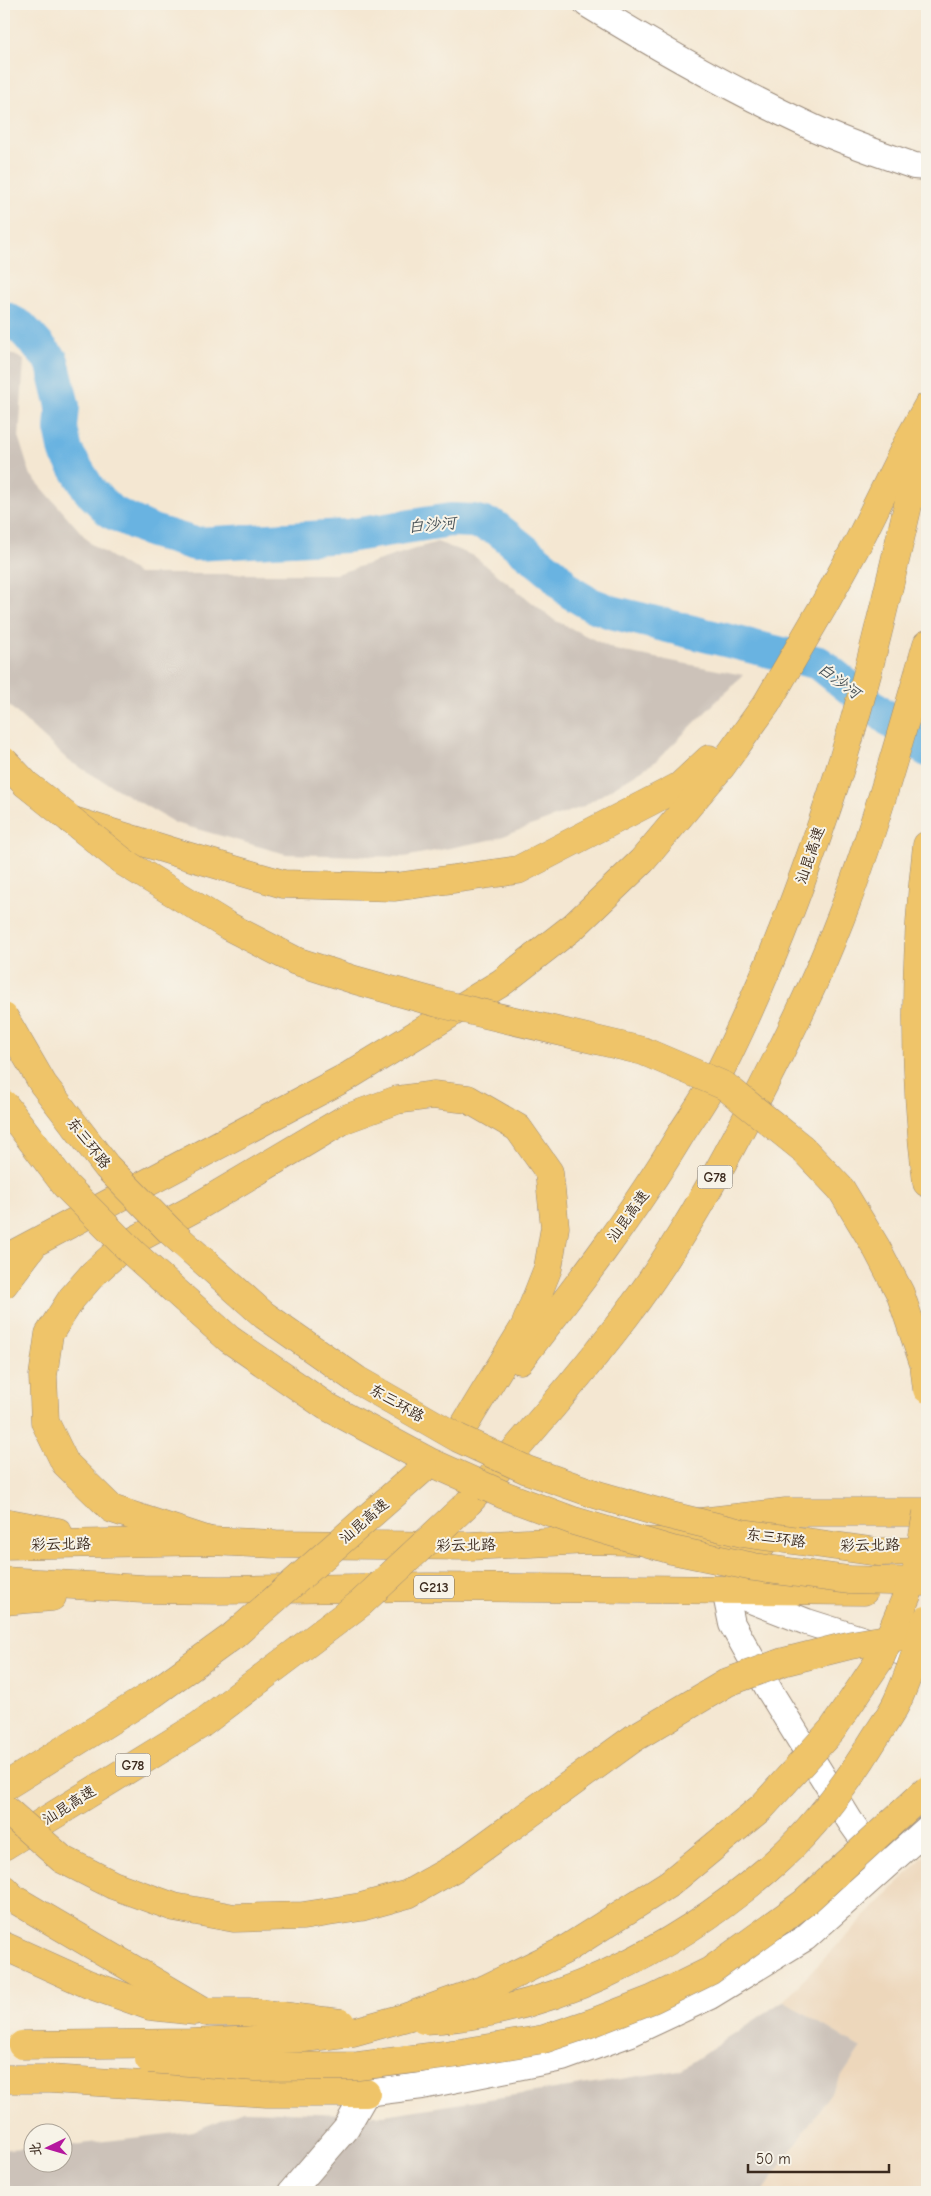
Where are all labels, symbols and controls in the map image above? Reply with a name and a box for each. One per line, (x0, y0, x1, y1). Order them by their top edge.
water label: 白沙河 (407, 514, 460, 536)
water label: 白沙河 (814, 659, 866, 704)
street label: 汕昆高速 (792, 824, 828, 886)
street label: 东三环路 (63, 1114, 115, 1172)
road number: G78 (698, 1166, 732, 1188)
street label: 汕昆高速 (603, 1186, 653, 1246)
street label: 东三环路 (367, 1380, 427, 1426)
street label: 汕昆高速 (335, 1495, 393, 1547)
street label: 东三环路 (745, 1525, 807, 1551)
street label: 彩云北路 (31, 1534, 91, 1554)
street label: 彩云北路 (436, 1535, 496, 1555)
street label: 彩云北路 (840, 1535, 900, 1555)
road number: G213 (414, 1575, 454, 1598)
road number: G78 (116, 1754, 150, 1776)
street label: 汕昆高速 (39, 1781, 99, 1829)
north arrow (22, 2124, 72, 2174)
text: 北 (26, 2141, 45, 2157)
scale bar (748, 2141, 890, 2173)
text: 50 m (756, 2150, 791, 2168)

